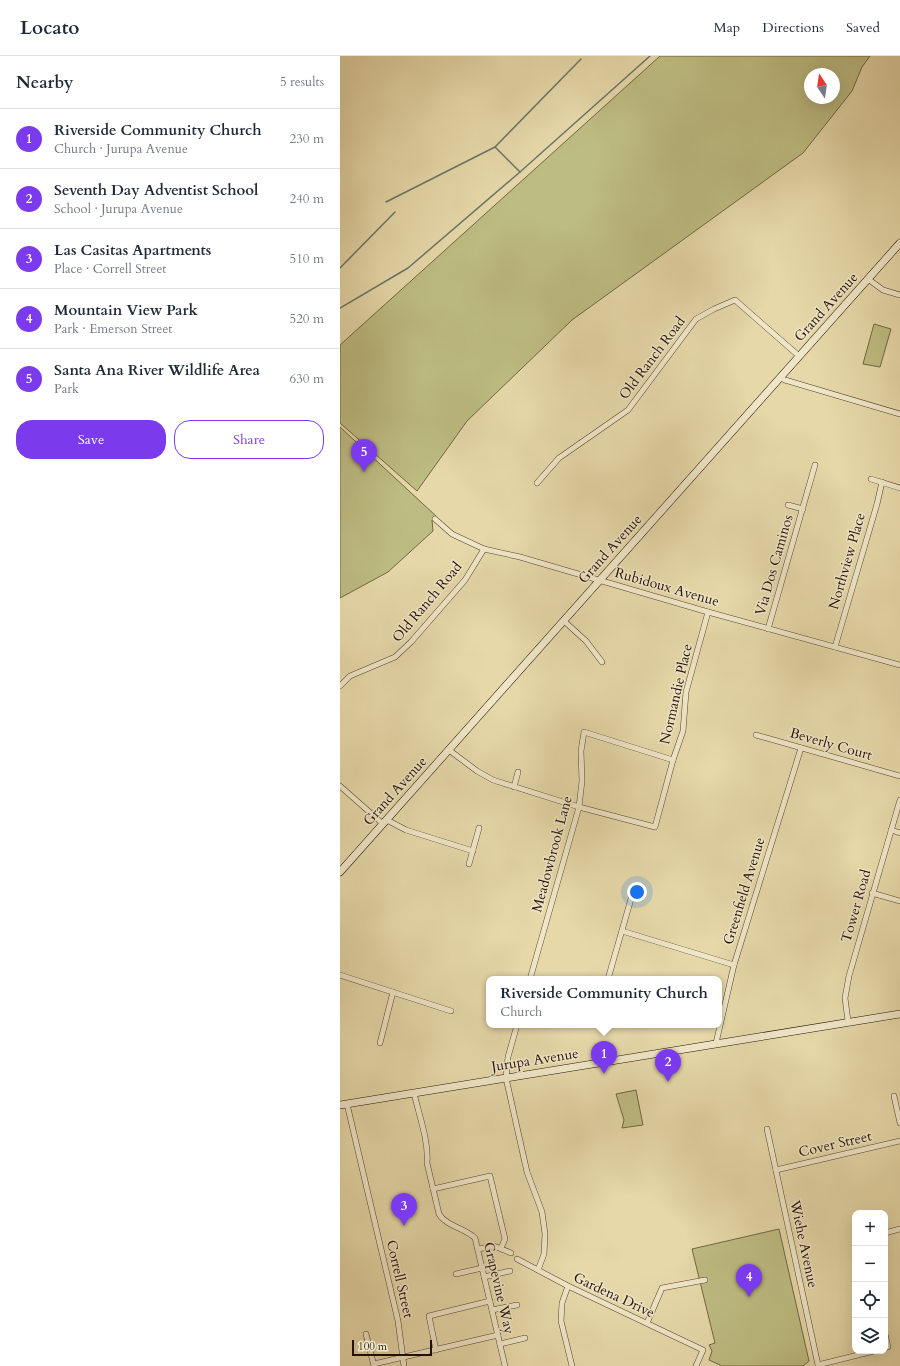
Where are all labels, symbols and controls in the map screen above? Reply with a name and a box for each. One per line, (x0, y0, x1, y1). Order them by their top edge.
text: Locato (20, 15, 79, 41)
text: Map (714, 18, 740, 37)
text: Directions (762, 18, 824, 37)
text: Saved (846, 18, 880, 37)
north arrow (804, 68, 840, 104)
text: Nearby (16, 71, 73, 94)
text: 5 results (280, 73, 324, 91)
text: Riverside Community Church (54, 120, 262, 140)
text: 1 (26, 130, 32, 148)
text: 230 m (290, 130, 324, 148)
text: Church · Jurupa Avenue (54, 140, 188, 158)
text: Seventh Day Adventist School (54, 180, 258, 200)
text: 2 (26, 190, 32, 208)
text: 240 m (290, 190, 324, 208)
text: School · Jurupa Avenue (54, 200, 183, 218)
text: Las Casitas Apartments (54, 240, 211, 260)
text: 3 (26, 250, 32, 268)
text: 510 m (290, 250, 324, 268)
text: Place · Correll Street (54, 260, 166, 278)
street label: Grand Avenue (790, 268, 862, 346)
text: Mountain View Park (54, 300, 198, 320)
text: 4 (26, 310, 32, 328)
text: 520 m (290, 310, 324, 328)
street label: Old Ranch Road (615, 312, 690, 403)
text: Park · Emerson Street (54, 320, 172, 338)
text: Santa Ana River Wildlife Area (54, 360, 260, 380)
text: 5 (26, 370, 32, 388)
text: 630 m (290, 370, 324, 388)
text: Park (54, 380, 79, 398)
button: Save (16, 420, 166, 459)
button: Share (174, 420, 324, 459)
pin: 5 (351, 439, 377, 472)
street label: Grand Avenue (574, 510, 646, 588)
street label: Northview Place (824, 510, 870, 612)
street label: Via Dos Caminos (751, 512, 798, 618)
street label: Old Ranch Road (388, 557, 467, 646)
street label: Rubidoux Avenue (613, 563, 721, 611)
street label: Normandie Place (655, 642, 697, 746)
street label: Beverly Court (788, 723, 875, 765)
street label: Grand Avenue (359, 752, 431, 830)
street label: Meadowbrook Lane (527, 794, 577, 914)
street label: Greenfield Avenue (719, 835, 769, 947)
street label: Tower Road (837, 867, 876, 945)
your location (627, 882, 647, 902)
popup (486, 976, 722, 1028)
text: Riverside Community Church (500, 983, 708, 1003)
text: Church (500, 1003, 542, 1021)
pin: 1 (591, 1041, 617, 1074)
street label: Jurupa Avenue (488, 1044, 580, 1077)
pin: 2 (655, 1049, 681, 1082)
street label: Cover Street (797, 1126, 874, 1162)
pin: 3 (391, 1193, 417, 1226)
street label: Wiehe Avenue (785, 1198, 823, 1289)
map controls (852, 1210, 888, 1354)
button: + (852, 1210, 888, 1246)
street label: Correll Street (382, 1238, 418, 1320)
street label: Grapevine Way (479, 1240, 519, 1337)
button: − (852, 1246, 888, 1282)
pin: 4 (736, 1264, 762, 1297)
street label: Gardena Drive (570, 1268, 658, 1322)
button: locate (852, 1282, 888, 1318)
button: layers (852, 1318, 888, 1354)
scale bar (352, 1338, 432, 1357)
text: 100 m (358, 1339, 387, 1354)

